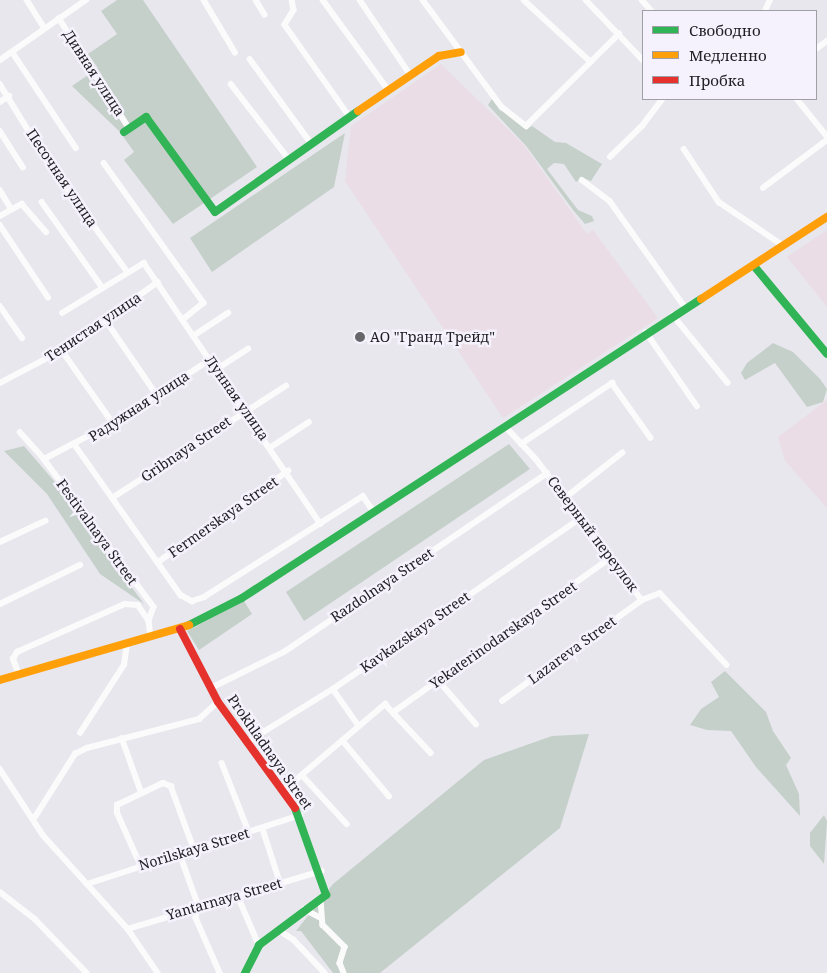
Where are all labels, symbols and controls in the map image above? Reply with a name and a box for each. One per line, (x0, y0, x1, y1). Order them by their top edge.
legend (642, 10, 817, 100)
text: Свободно (689, 20, 761, 40)
street label: Дивная улица (60, 27, 128, 119)
text: Медленно (689, 45, 767, 65)
text: Пробка (689, 70, 745, 90)
street label: Песочная улица (23, 126, 101, 230)
street label: Тенистая улица (42, 289, 144, 365)
place label: АО "Гранд Трейд" (370, 329, 495, 345)
marker: АО "Гранд Трейд" (354, 331, 366, 343)
street label: Лунная улица (201, 352, 273, 444)
street label: Радужная улица (86, 367, 192, 445)
street label: Gribnaya Street (138, 413, 234, 485)
street label: Fermerskaya Street (165, 473, 281, 561)
street label: Северный переулок (544, 473, 642, 595)
street label: Festivalnaya Street (53, 476, 141, 588)
street label: Razdolnaya Street (327, 544, 437, 626)
street label: Yekaterinodarskaya Street (426, 578, 580, 692)
street label: Kavkazskaya Street (357, 588, 473, 676)
street label: Lazareva Street (525, 613, 619, 687)
street label: Prokhladnaya Street (224, 691, 316, 813)
street label: Norilskaya Street (137, 824, 251, 874)
street label: Yantarnaya Street (164, 874, 284, 924)

